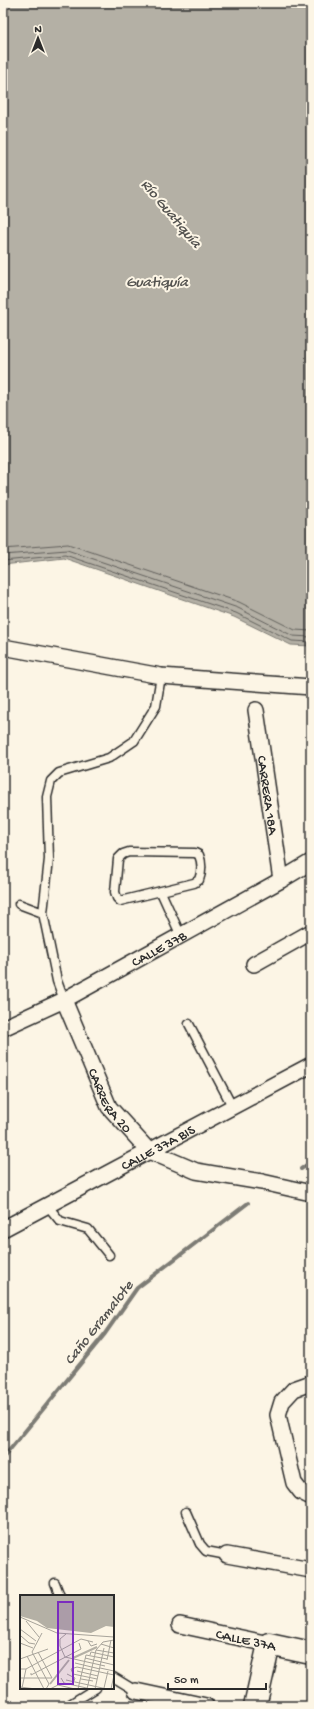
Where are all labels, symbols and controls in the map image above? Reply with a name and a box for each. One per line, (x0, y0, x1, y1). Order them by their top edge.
north arrow (18, 18, 58, 58)
text: N (34, 24, 42, 36)
water label: Río Guatiquía (136, 176, 206, 254)
water label: Guatiquía (126, 274, 190, 292)
street label: CARRERA 18A (252, 755, 280, 837)
street label: CALLE 37B (129, 928, 191, 972)
street label: CARRERA 20 (83, 1066, 135, 1138)
street label: CALLE 37A BIS (119, 1122, 199, 1176)
water label: Caño Gramalote (61, 1277, 139, 1369)
inset map (20, 1595, 114, 1689)
street label: CALLE 37A (214, 1627, 278, 1656)
scale bar (168, 1665, 266, 1691)
text: 50 m (174, 1674, 199, 1688)

